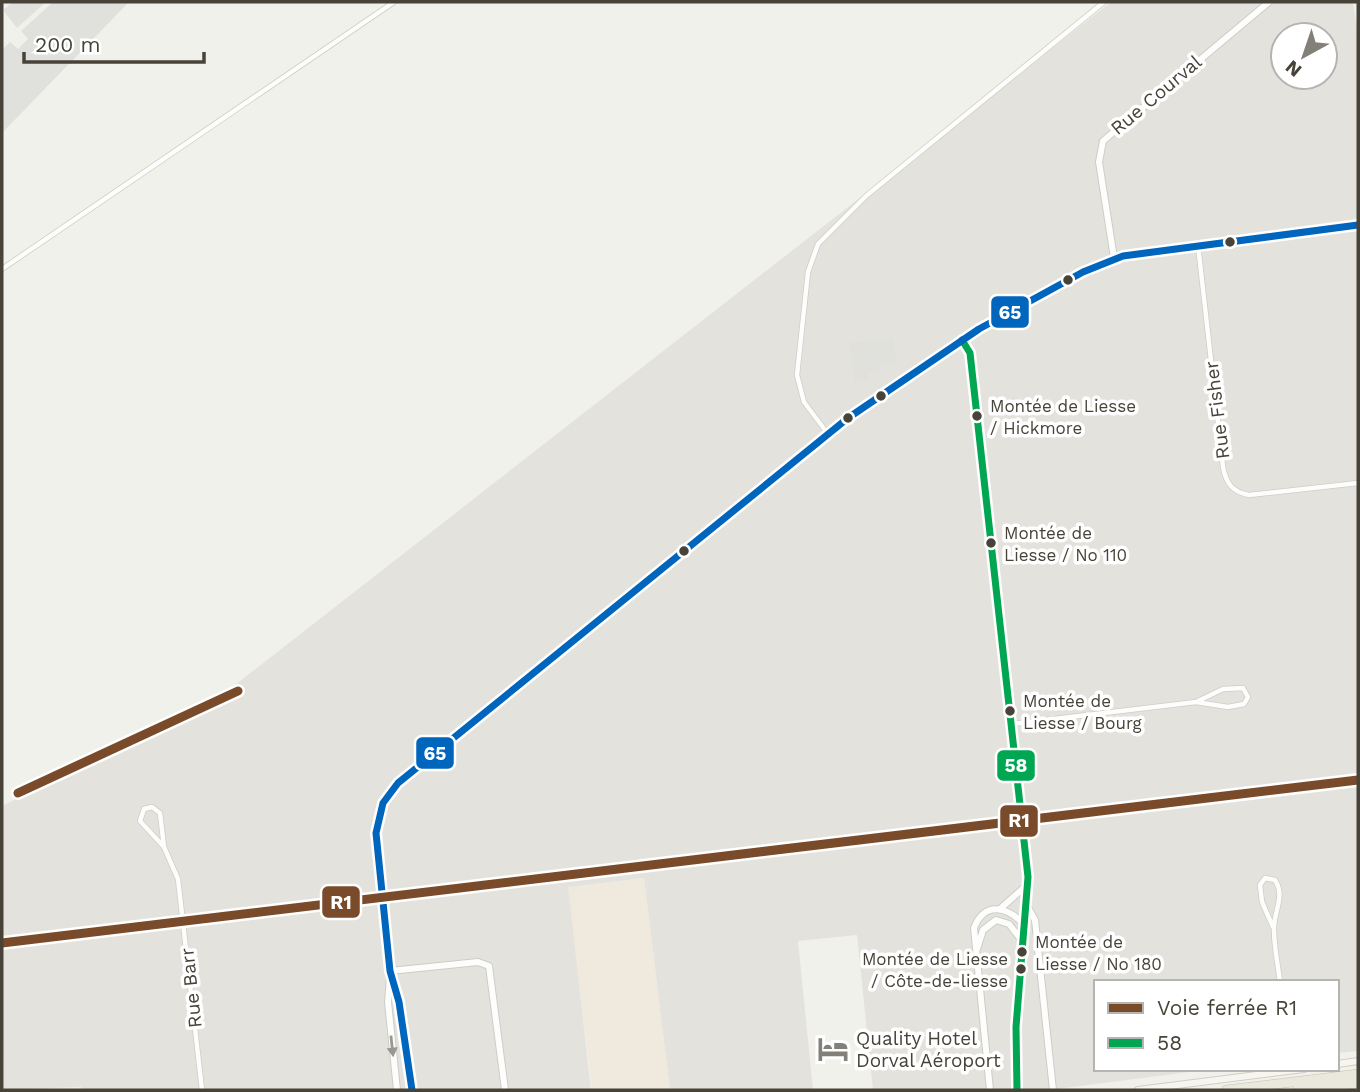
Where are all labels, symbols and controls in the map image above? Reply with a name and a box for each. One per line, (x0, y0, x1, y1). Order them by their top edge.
scale bar (24, 21, 205, 65)
north arrow (1269, 21, 1339, 91)
text: 200 m (35, 32, 101, 57)
street label: Rue Courval (1106, 50, 1206, 140)
text: N (1281, 55, 1306, 82)
unlabelled marker (1223, 235, 1237, 249)
unlabelled marker (1061, 273, 1075, 287)
line badge: 65 (990, 295, 1030, 329)
text: 65 (999, 301, 1021, 324)
street label: Rue Fisher (1200, 359, 1234, 460)
unlabelled marker (874, 389, 888, 403)
place label: Montée de Liesse / Hickmore (990, 396, 1136, 438)
marker: Montée de Liesse / Hickmore (970, 409, 984, 423)
unlabelled marker (841, 411, 855, 425)
place label: Montée de Liesse / No 110 (1004, 523, 1127, 565)
marker: Montée de Liesse / No 110 (984, 536, 998, 550)
unlabelled marker (677, 544, 691, 558)
place label: Montée de Liesse / Bourg (1023, 691, 1143, 733)
marker: Montée de Liesse / Bourg (1003, 704, 1017, 718)
line badge: 65 (415, 736, 455, 770)
text: 65 (424, 742, 446, 765)
line badge: 58 (996, 749, 1036, 782)
text: 58 (1005, 754, 1028, 777)
line badge: R1 (999, 804, 1039, 838)
text: R1 (1008, 809, 1030, 832)
line badge: R1 (321, 885, 361, 919)
text: R1 (330, 891, 352, 914)
place label: Montée de Liesse / No 180 (1035, 932, 1162, 974)
marker: Montée de Liesse / No 180 (1015, 945, 1029, 959)
street label: Rue Barr (175, 947, 207, 1029)
place label: Montée de Liesse / Côte-de-liesse (862, 949, 1008, 991)
marker: Montée de Liesse / Côte-de-liesse (1014, 962, 1028, 976)
legend (1094, 980, 1339, 1071)
text: Voie ferrée R1 (1157, 995, 1297, 1020)
place label: Quality Hotel Dorval Aéroport (856, 1027, 1001, 1072)
text: 58 (1157, 1030, 1182, 1055)
hotel icon: Quality Hotel Dorval Aéroport (816, 1032, 850, 1066)
one-way arrow (387, 1035, 398, 1057)

